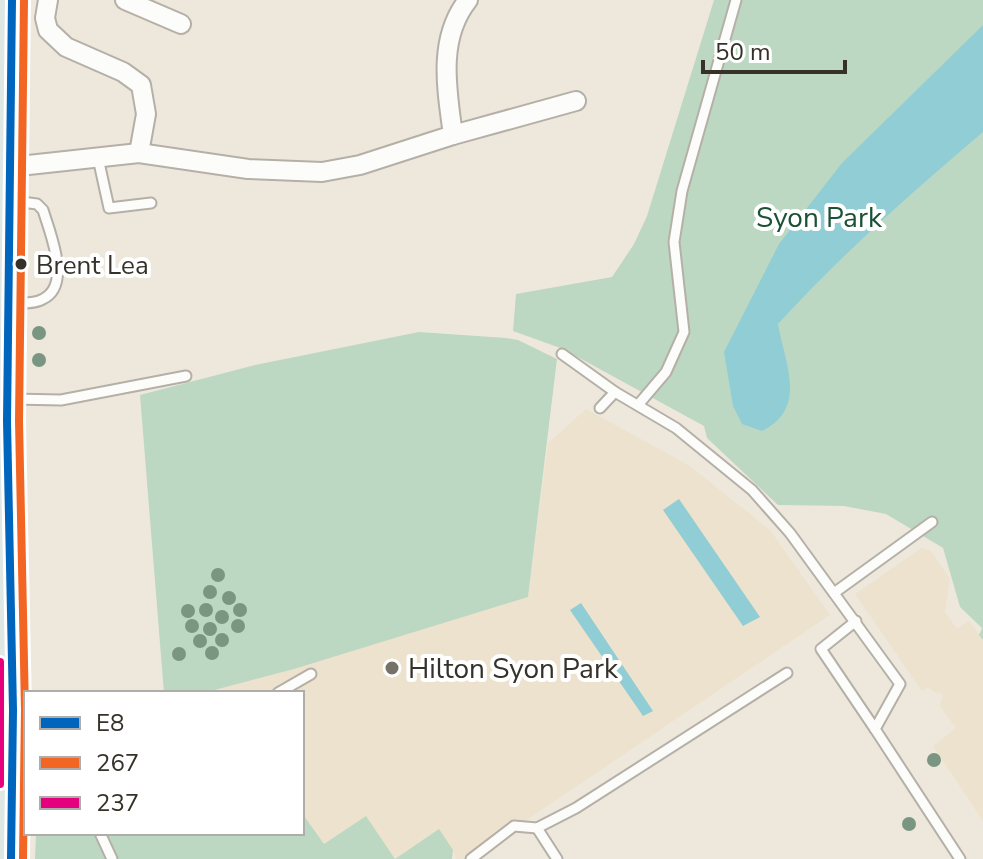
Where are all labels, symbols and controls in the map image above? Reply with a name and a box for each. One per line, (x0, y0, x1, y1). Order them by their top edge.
scale bar (703, 24, 845, 74)
text: 50 m (715, 36, 771, 68)
park label: Syon Park (756, 199, 883, 237)
place label: Brent Lea (36, 248, 149, 283)
marker: Brent Lea (13, 256, 29, 272)
place label: Hilton Syon Park (408, 650, 619, 688)
marker: Hilton Syon Park (383, 659, 401, 677)
legend (24, 691, 304, 835)
text: E8 (96, 707, 124, 739)
text: 267 (96, 747, 139, 779)
text: 237 (96, 787, 139, 819)

